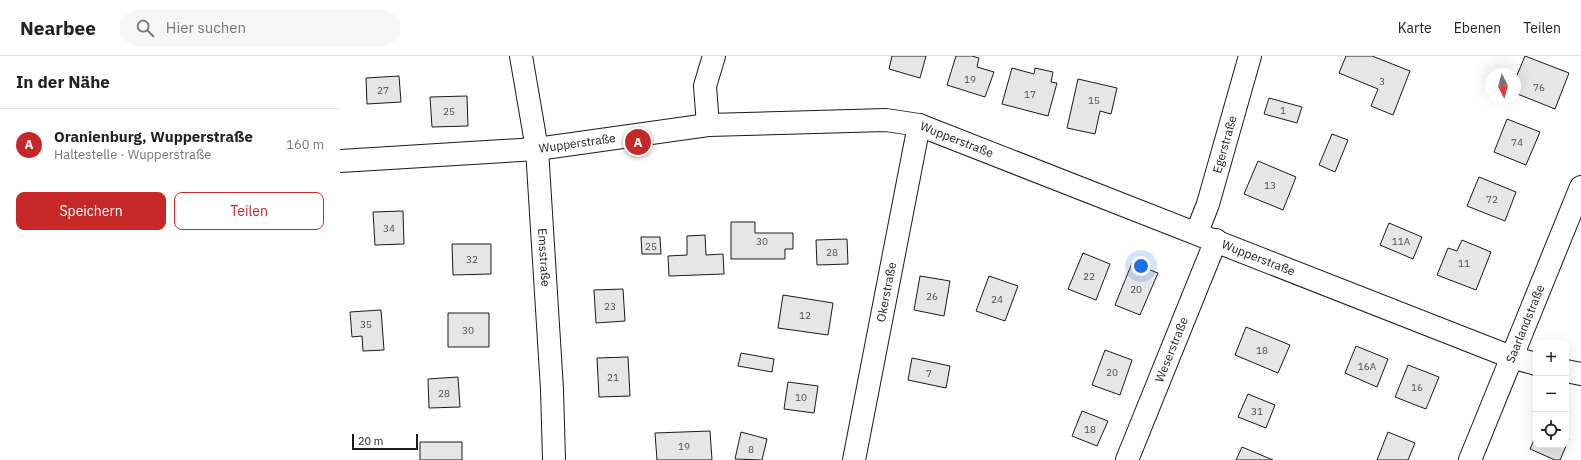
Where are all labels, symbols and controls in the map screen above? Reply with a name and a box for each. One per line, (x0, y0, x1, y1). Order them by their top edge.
search box (120, 10, 400, 46)
text: Nearbee (20, 16, 96, 40)
icon: search (134, 17, 156, 39)
text: Hier suchen (166, 18, 246, 37)
text: Karte (1398, 19, 1432, 37)
text: Ebenen (1454, 19, 1501, 37)
text: Teilen (1523, 19, 1561, 37)
north arrow (1485, 68, 1521, 104)
text: In der Nähe (16, 71, 110, 93)
house number: 19 (964, 73, 976, 86)
house number: 3 (1379, 75, 1385, 88)
house number: 76 (1533, 81, 1545, 94)
house number: 27 (377, 84, 389, 97)
house number: 17 (1024, 88, 1036, 101)
house number: 15 (1088, 94, 1100, 107)
house number: 1 (1280, 104, 1286, 117)
house number: 25 (443, 105, 455, 118)
street label: Egerstraße (1209, 113, 1240, 175)
street label: Wupperstraße (918, 118, 996, 161)
text: Oranienburg, Wupperstraße (54, 127, 253, 146)
pin: A (625, 127, 651, 157)
street label: Wupperstraße (538, 130, 617, 156)
text: A (25, 136, 33, 153)
text: 160 m (286, 136, 324, 153)
house number: 74 (1511, 136, 1523, 149)
text: Haltestelle · Wupperstraße (54, 146, 211, 163)
house number: 13 (1264, 179, 1276, 192)
button: Speichern (16, 192, 166, 230)
button: Teilen (174, 192, 324, 230)
house number: 72 (1486, 193, 1498, 206)
house number: 34 (383, 222, 395, 235)
street label: Emsstraße (535, 228, 554, 287)
house number: 30 (756, 235, 768, 248)
house number: 11A (1392, 235, 1411, 248)
street label: Wupperstraße (1220, 236, 1298, 279)
house number: 25 (645, 240, 657, 253)
house number: 28 (826, 246, 838, 259)
house number: 32 (466, 253, 478, 266)
your location (1131, 256, 1151, 276)
house number: 11 (1458, 257, 1470, 270)
street label: Okerstraße (873, 260, 899, 323)
house number: 22 (1083, 270, 1095, 283)
street label: Saarlandstraße (1502, 282, 1548, 365)
house number: 20 (1130, 283, 1142, 296)
house number: 26 (926, 290, 938, 303)
house number: 24 (991, 293, 1003, 306)
house number: 23 (604, 300, 616, 313)
house number: 12 (799, 309, 811, 322)
street label: Weserstraße (1151, 314, 1191, 384)
house number: 35 (360, 318, 372, 331)
house number: 30 (462, 324, 474, 337)
map controls (1533, 340, 1569, 448)
button: + (1533, 340, 1569, 376)
house number: 18 (1256, 344, 1268, 357)
house number: 16A (1358, 360, 1377, 373)
house number: 20 (1106, 366, 1118, 379)
house number: 7 (926, 367, 932, 380)
house number: 21 (607, 371, 619, 384)
button: − (1533, 376, 1569, 412)
house number: 16 (1411, 381, 1423, 394)
house number: 28 (438, 387, 450, 400)
house number: 10 (795, 391, 807, 404)
house number: 31 (1251, 405, 1263, 418)
button: locate (1533, 412, 1569, 448)
house number: 18 (1084, 423, 1096, 436)
scale bar (352, 432, 418, 451)
text: 20 m (358, 434, 383, 448)
house number: 19 (678, 440, 690, 453)
house number: 8 (748, 443, 754, 456)

